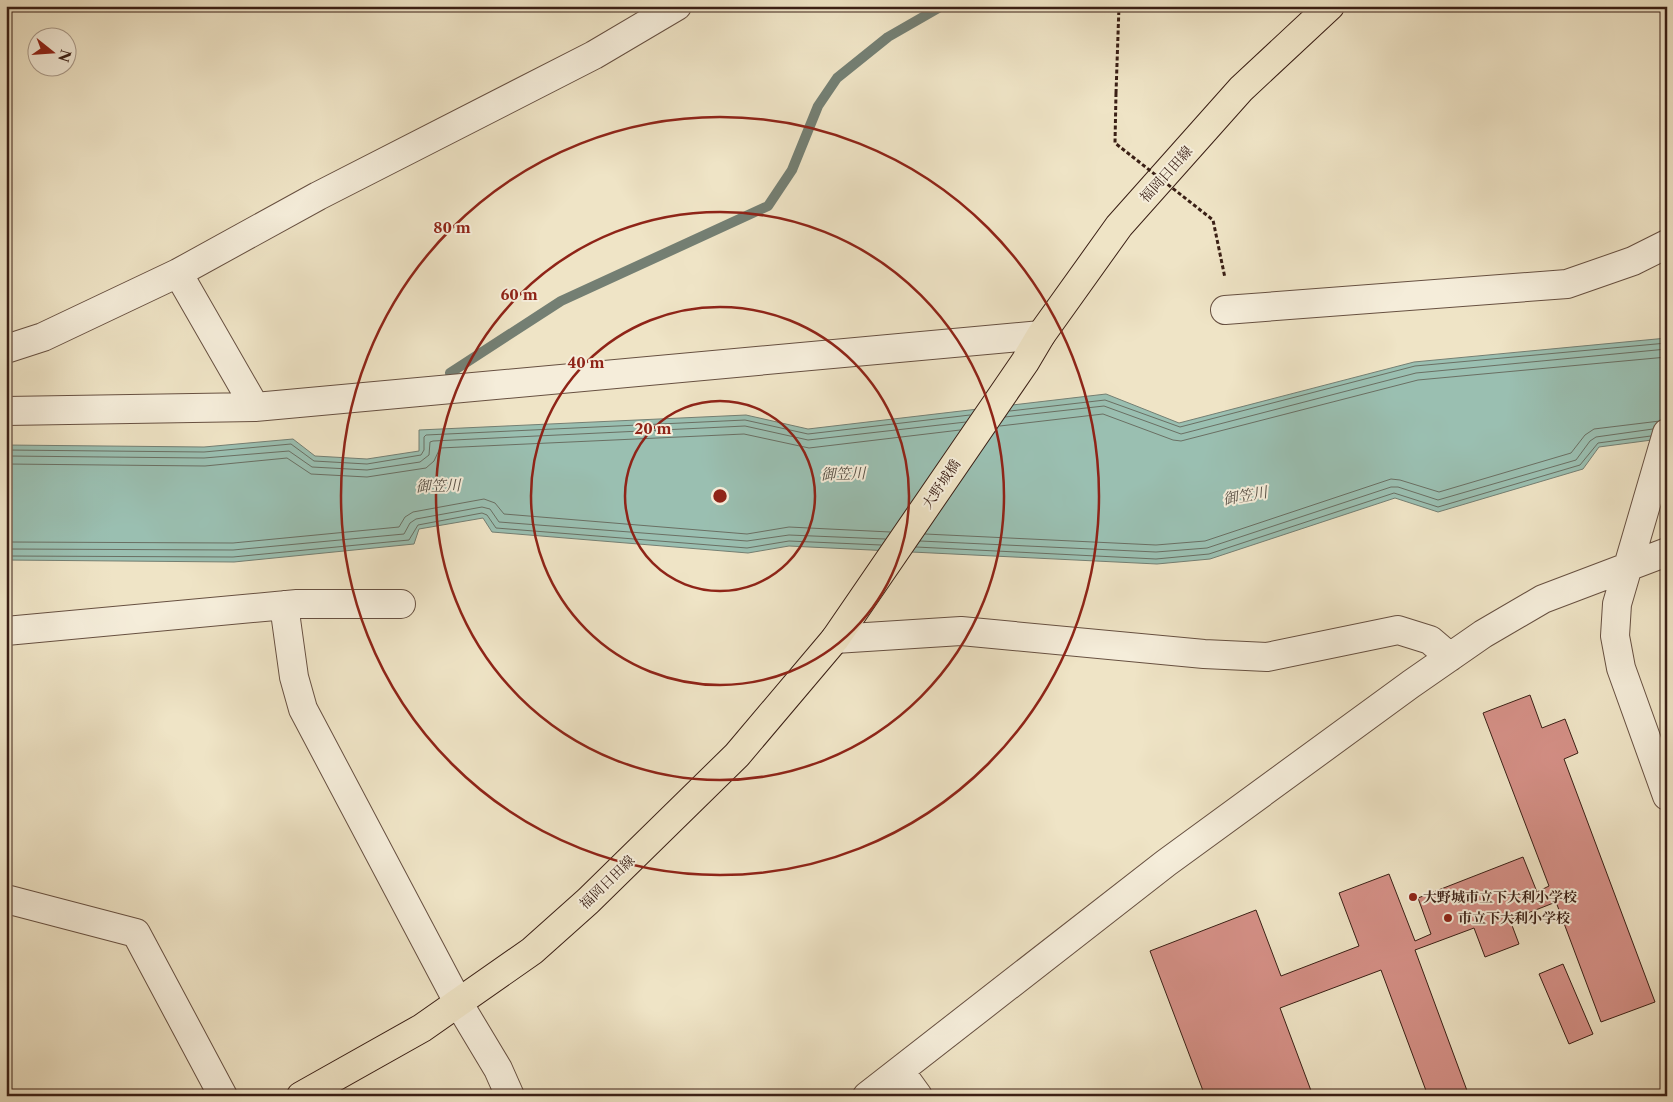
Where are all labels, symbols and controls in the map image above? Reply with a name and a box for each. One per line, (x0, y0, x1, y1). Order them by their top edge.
north arrow (28, 28, 78, 78)
text: N (54, 47, 75, 64)
street label: 福岡日田線 (1136, 142, 1196, 206)
text: 80 m (433, 218, 471, 237)
text: 60 m (500, 285, 538, 304)
text: 40 m (567, 353, 605, 372)
text: 20 m (634, 419, 672, 438)
street label: 大野城橋 (918, 456, 964, 512)
water label: 御笠川 (820, 463, 868, 484)
water label: 御笠川 (415, 475, 463, 496)
water label: 御笠川 (1221, 482, 1271, 509)
centre of rings (711, 487, 729, 505)
street label: 福岡日田線 (576, 851, 638, 913)
place label: 大野城市立下大利小学校 (1423, 888, 1577, 906)
marker: 大野城市立下大利小学校 (1407, 891, 1419, 903)
place label: 市立下大利小学校 (1458, 909, 1570, 927)
marker: 市立下大利小学校 (1442, 912, 1454, 924)

